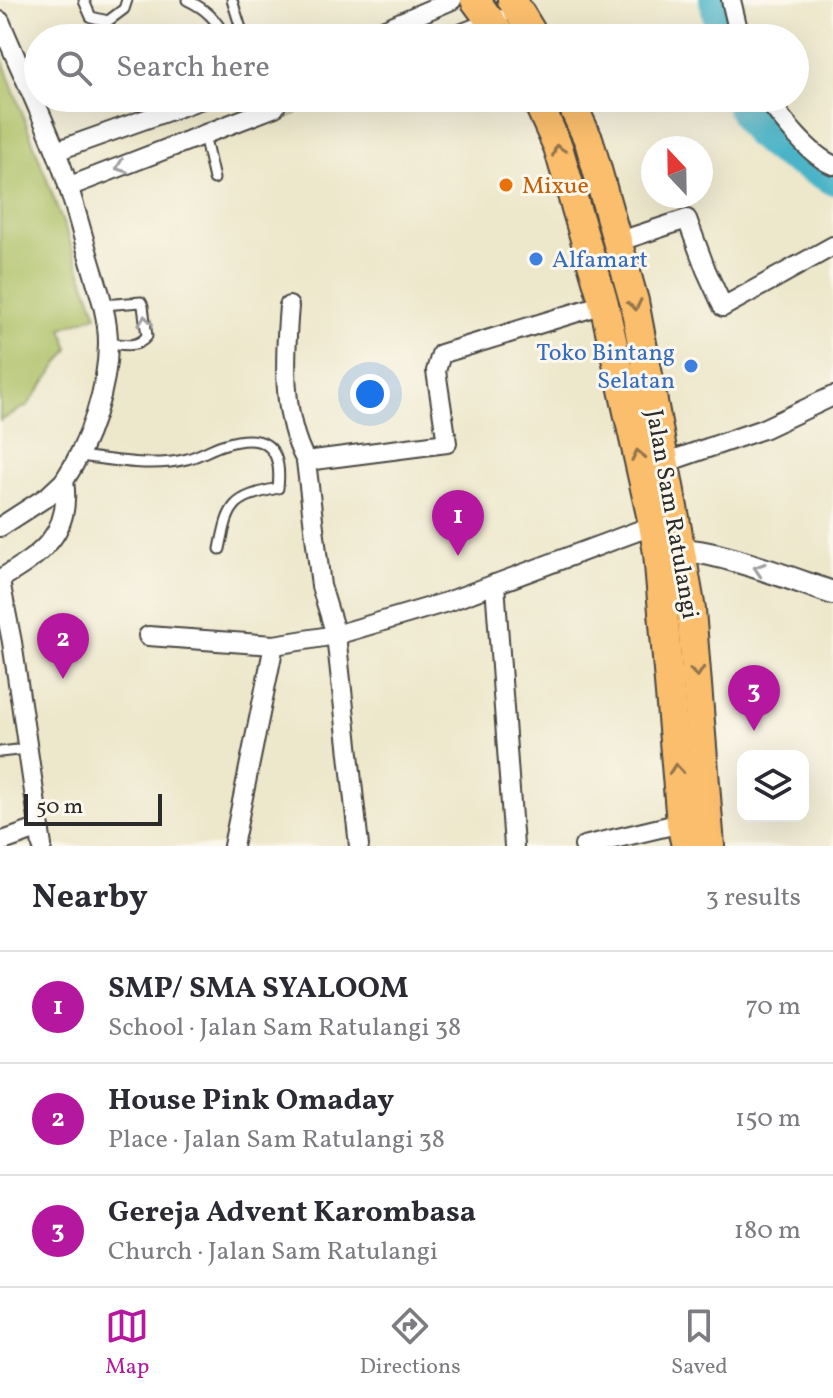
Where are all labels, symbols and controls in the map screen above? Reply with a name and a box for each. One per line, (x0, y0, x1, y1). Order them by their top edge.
search box (24, 24, 809, 112)
icon: search (52, 46, 96, 90)
text: Search here (116, 47, 270, 89)
north arrow (641, 136, 713, 208)
one-way arrow (551, 144, 567, 158)
one-way arrow (114, 157, 128, 174)
place label: Mixue (522, 170, 589, 204)
marker: Mixue (497, 176, 515, 194)
place label: Alfamart (552, 244, 648, 278)
marker: Alfamart (527, 250, 545, 268)
one-way arrow (626, 298, 643, 312)
one-way arrow (137, 314, 154, 328)
place label: Toko Bintang Selatan (536, 337, 675, 399)
marker: Toko Bintang Selatan (682, 357, 700, 375)
your location (350, 374, 390, 414)
street label: Jalan Sam Ratulangi (636, 407, 706, 622)
one-way arrow (630, 449, 647, 463)
pin: 1 (432, 490, 484, 556)
one-way arrow (752, 562, 766, 578)
pin: 2 (37, 613, 89, 679)
pin: 3 (728, 665, 780, 731)
one-way arrow (688, 666, 705, 679)
map controls (737, 750, 809, 822)
button: layers (737, 750, 809, 822)
one-way arrow (668, 762, 685, 775)
scale bar (24, 790, 162, 826)
text: 50 m (36, 792, 83, 823)
text: Nearby (32, 875, 148, 922)
text: 3 results (705, 880, 801, 916)
text: SMP/ SMA SYALOOM (108, 968, 408, 1010)
text: 1 (53, 989, 63, 1025)
text: 70 m (746, 989, 801, 1025)
text: School · Jalan Sam Ratulangi 38 (108, 1010, 461, 1046)
text: House Pink Omaday (108, 1080, 394, 1122)
text: 2 (51, 1101, 65, 1137)
text: 150 m (735, 1101, 801, 1137)
text: Place · Jalan Sam Ratulangi 38 (108, 1122, 445, 1158)
text: Gereja Advent Karombasa (108, 1192, 476, 1234)
text: 3 (51, 1213, 65, 1249)
text: 180 m (734, 1213, 801, 1249)
text: Church · Jalan Sam Ratulangi (108, 1234, 438, 1270)
tab: Map (105, 1304, 149, 1383)
tab: Directions (360, 1304, 461, 1383)
tab: Saved (671, 1304, 728, 1383)

